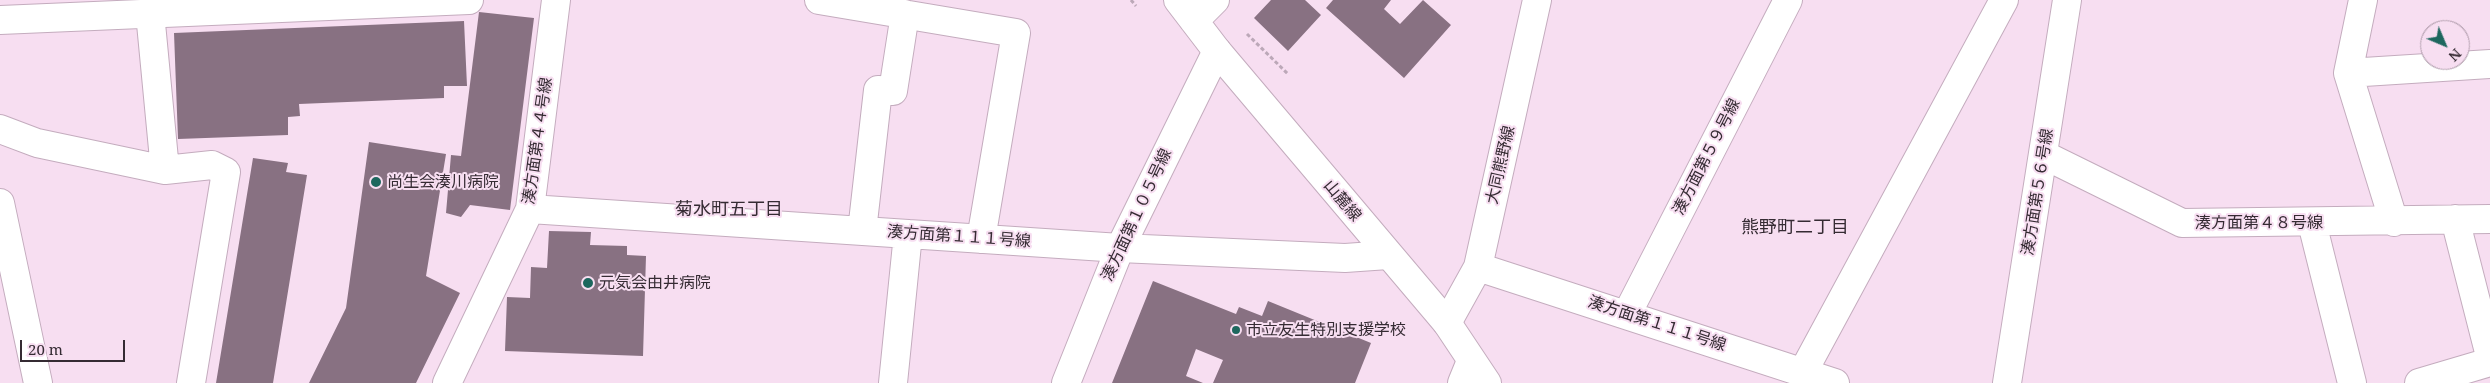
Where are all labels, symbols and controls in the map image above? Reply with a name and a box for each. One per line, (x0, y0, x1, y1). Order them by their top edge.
north arrow (2420, 20, 2470, 70)
text: N (2445, 45, 2466, 66)
street label: 湊方面第４４号線 (520, 76, 556, 206)
street label: 湊方面第５９号線 (1669, 96, 1745, 218)
street label: 大同熊野線 (1483, 124, 1519, 206)
street label: 湊方面第５６号線 (2019, 127, 2057, 257)
street label: 湊方面第１０５号線 (1098, 146, 1176, 284)
place label: 尚生会湊川病院 (387, 172, 499, 192)
marker: 尚生会湊川病院 (369, 175, 383, 189)
street label: 山麓線 (1319, 176, 1365, 226)
district label: 菊水町五丁目 (675, 199, 783, 221)
street label: 湊方面第４８号線 (2195, 213, 2323, 233)
district label: 熊野町二丁目 (1741, 217, 1849, 239)
street label: 湊方面第１１１号線 (887, 222, 1031, 252)
place label: 元気会由井病院 (599, 273, 711, 293)
marker: 元気会由井病院 (581, 276, 595, 290)
street label: 湊方面第１１１号線 (1586, 293, 1728, 355)
place label: 市立友生特別支援学校 (1246, 320, 1406, 340)
marker: 市立友生特別支援学校 (1230, 324, 1242, 336)
scale bar (22, 330, 128, 362)
text: 20 m (28, 339, 63, 359)

